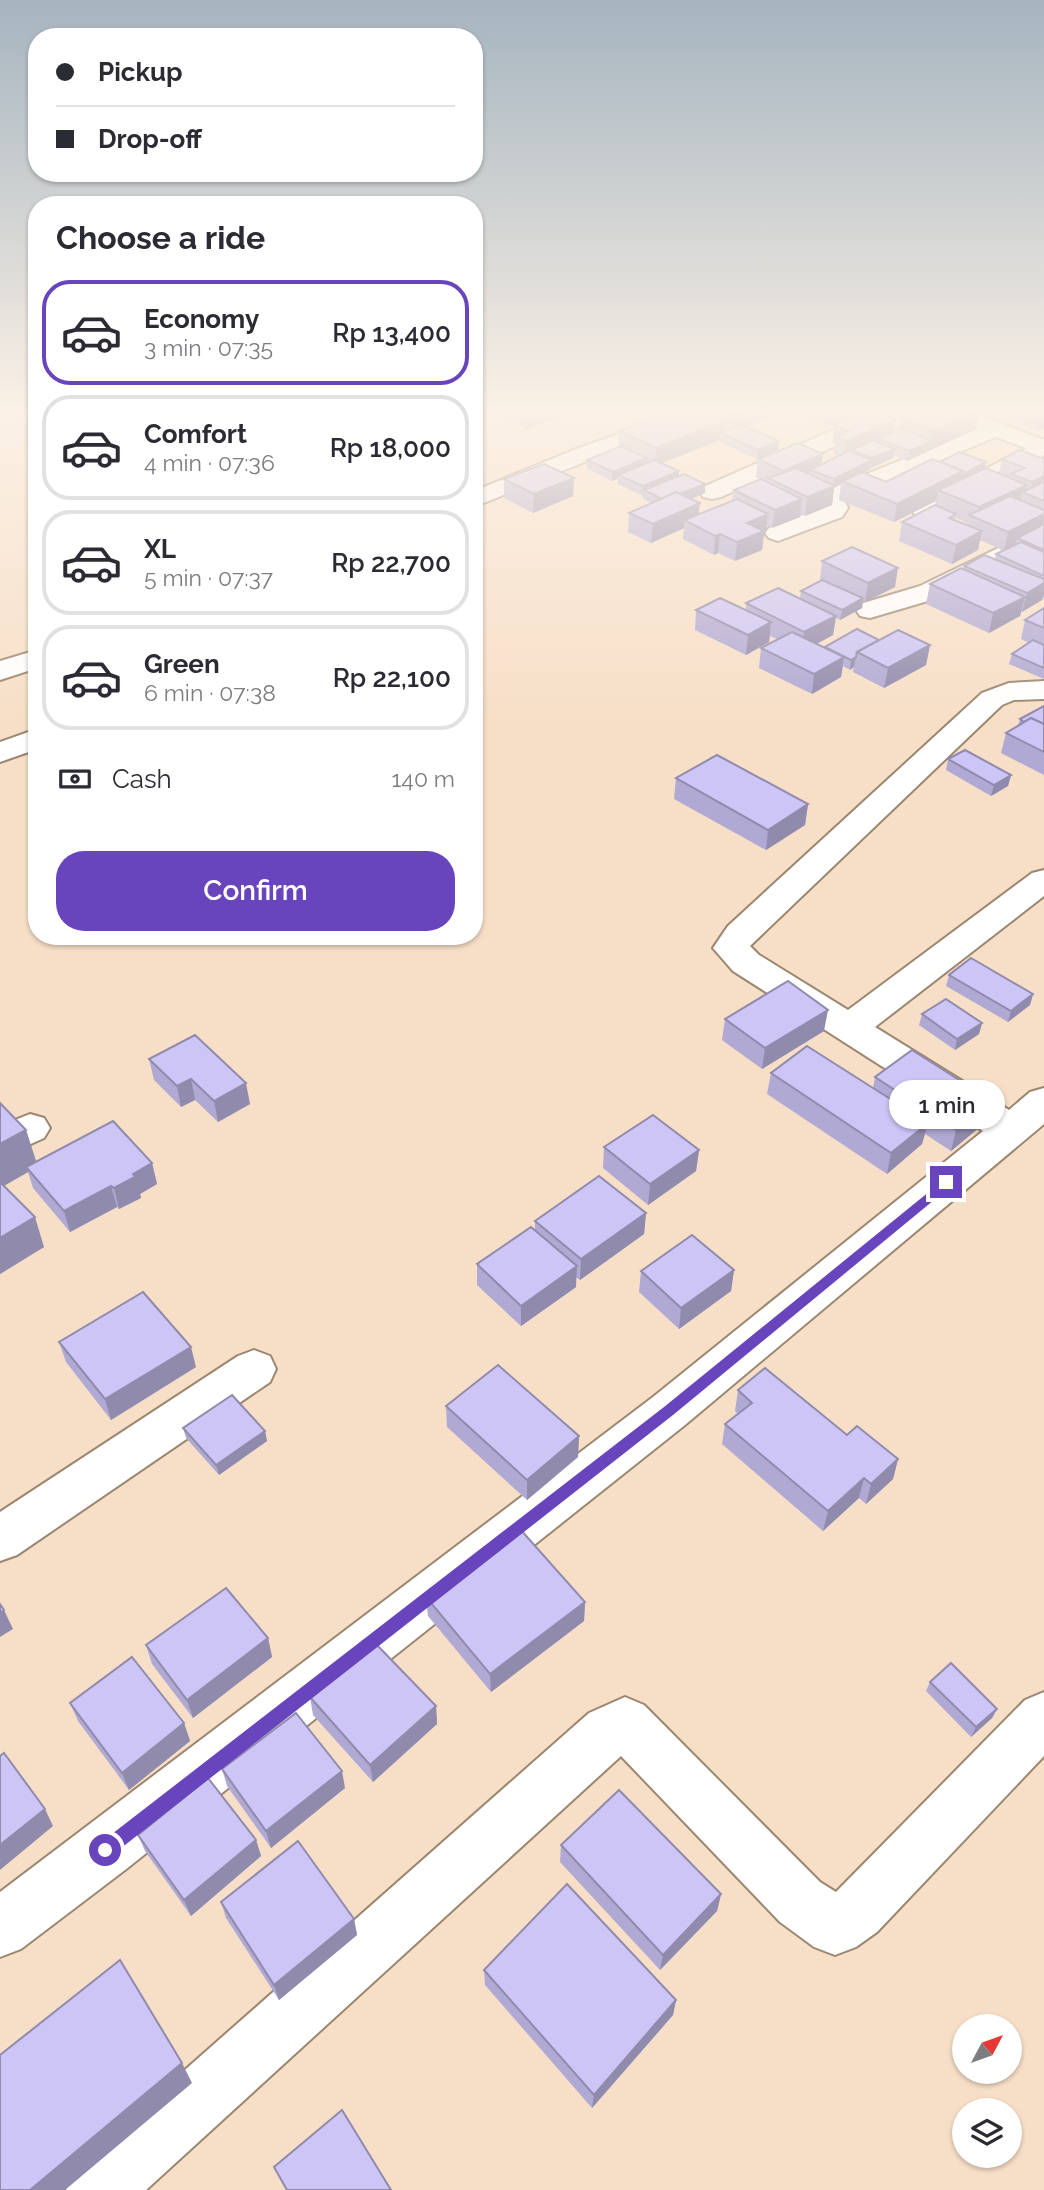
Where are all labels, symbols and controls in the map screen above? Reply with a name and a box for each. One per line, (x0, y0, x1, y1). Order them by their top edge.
text: Pickup (98, 57, 183, 87)
text: Drop-off (98, 124, 202, 154)
text: Choose a ride (56, 219, 265, 256)
icon: car (60, 301, 123, 364)
text: Economy (144, 304, 259, 334)
text: Rp 13,400 (332, 318, 451, 348)
text: 3 min · 07:35 (144, 334, 273, 361)
icon: car (60, 416, 123, 479)
text: Comfort (144, 419, 247, 449)
text: Rp 18,000 (330, 433, 451, 463)
text: 4 min · 07:36 (144, 449, 275, 476)
icon: car (60, 531, 123, 594)
text: XL (144, 534, 176, 564)
text: Rp 22,700 (331, 548, 451, 578)
text: 5 min · 07:37 (144, 564, 273, 591)
icon: car (60, 646, 123, 709)
text: Green (144, 649, 220, 679)
text: Rp 22,100 (333, 663, 451, 693)
text: 6 min · 07:38 (144, 679, 276, 706)
icon: cash (56, 760, 94, 798)
text: Cash (112, 764, 172, 794)
text: 140 m (392, 765, 455, 792)
button: Confirm (56, 851, 455, 931)
callout: 1 min (888, 1080, 1004, 1130)
text: 1 min (918, 1091, 976, 1118)
route end (930, 1166, 962, 1198)
route start (89, 1834, 121, 1866)
north arrow (952, 2014, 1022, 2084)
map controls (952, 2014, 1022, 2168)
button: layers (952, 2098, 1022, 2168)

